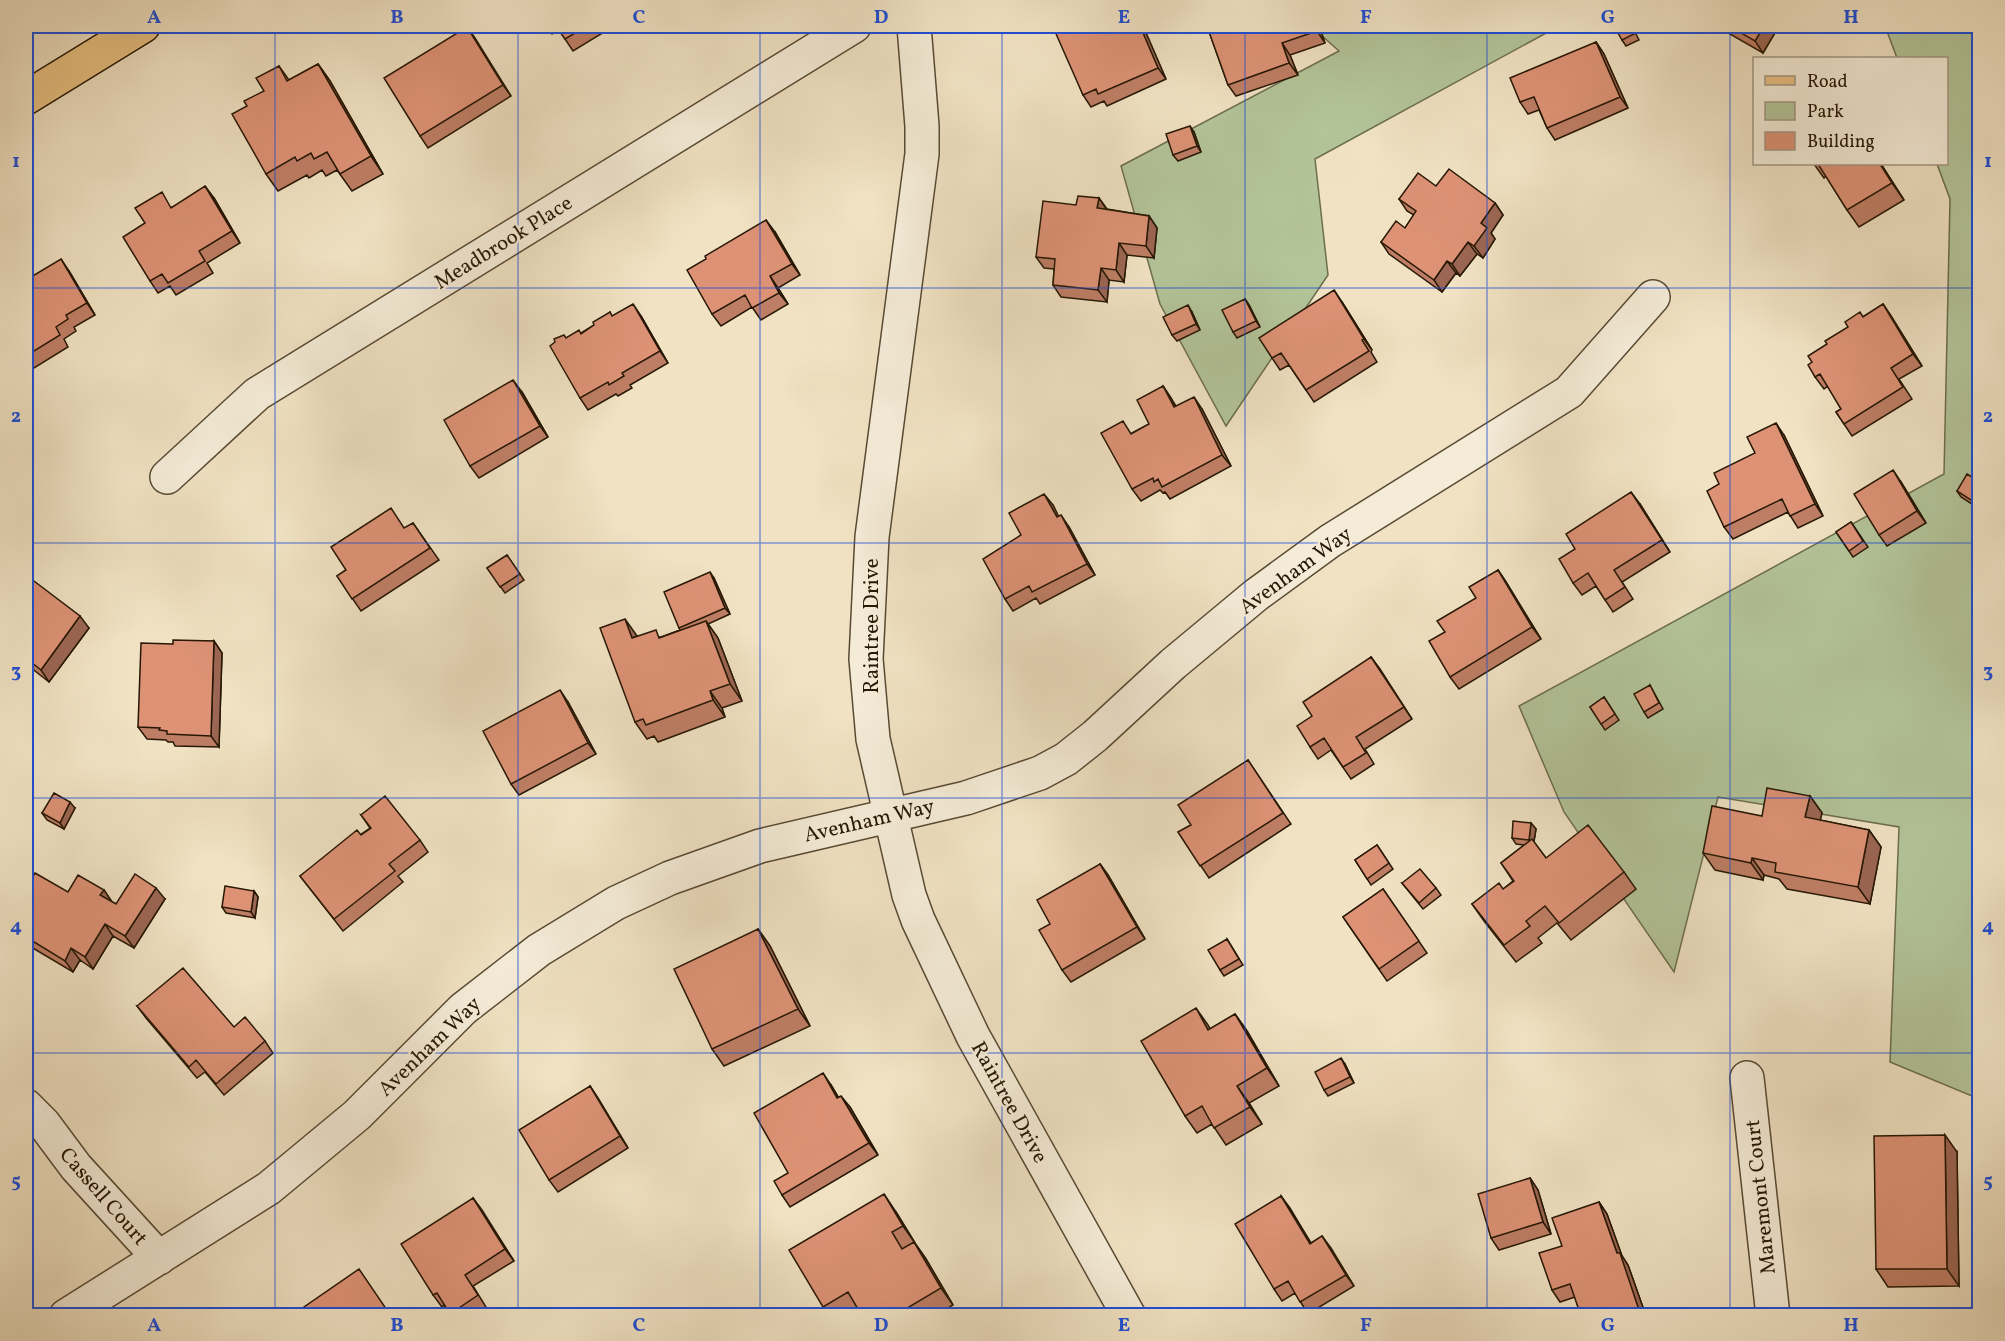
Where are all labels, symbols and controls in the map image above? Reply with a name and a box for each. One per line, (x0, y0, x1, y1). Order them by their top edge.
text: A (147, 4, 161, 32)
text: B (390, 4, 404, 32)
text: C (633, 4, 646, 32)
text: D (874, 4, 888, 32)
text: E (1118, 4, 1130, 32)
text: F (1360, 4, 1372, 32)
text: G (1601, 4, 1615, 32)
text: H (1843, 4, 1859, 32)
legend (1753, 57, 1948, 165)
text: Road (1807, 70, 1848, 95)
text: Park (1807, 100, 1844, 125)
text: Building (1807, 130, 1875, 155)
text: 1 (12, 148, 20, 176)
text: 1 (1984, 148, 1992, 176)
street label: Meadbrook Place (429, 189, 578, 297)
text: 2 (11, 403, 21, 431)
text: 2 (1983, 403, 1993, 431)
street label: Avenham Way (1234, 520, 1359, 622)
street label: Raintree Drive (858, 558, 887, 694)
text: 3 (11, 658, 21, 686)
text: 3 (1983, 658, 1993, 686)
street label: Avenham Way (801, 792, 938, 851)
text: 4 (10, 913, 22, 941)
text: 4 (1982, 913, 1994, 941)
street label: Avenham Way (372, 990, 488, 1104)
street label: Raintree Drive (963, 1037, 1054, 1169)
street label: Maremont Court (1739, 1118, 1784, 1276)
street label: Cassell Court (52, 1142, 154, 1252)
text: 5 (11, 1168, 21, 1196)
text: 5 (1983, 1168, 1993, 1196)
text: A (147, 1312, 161, 1340)
text: B (390, 1312, 404, 1340)
text: C (633, 1312, 646, 1340)
text: D (874, 1312, 888, 1340)
text: E (1118, 1312, 1130, 1340)
text: F (1360, 1312, 1372, 1340)
text: G (1601, 1312, 1615, 1340)
text: H (1843, 1312, 1859, 1340)

